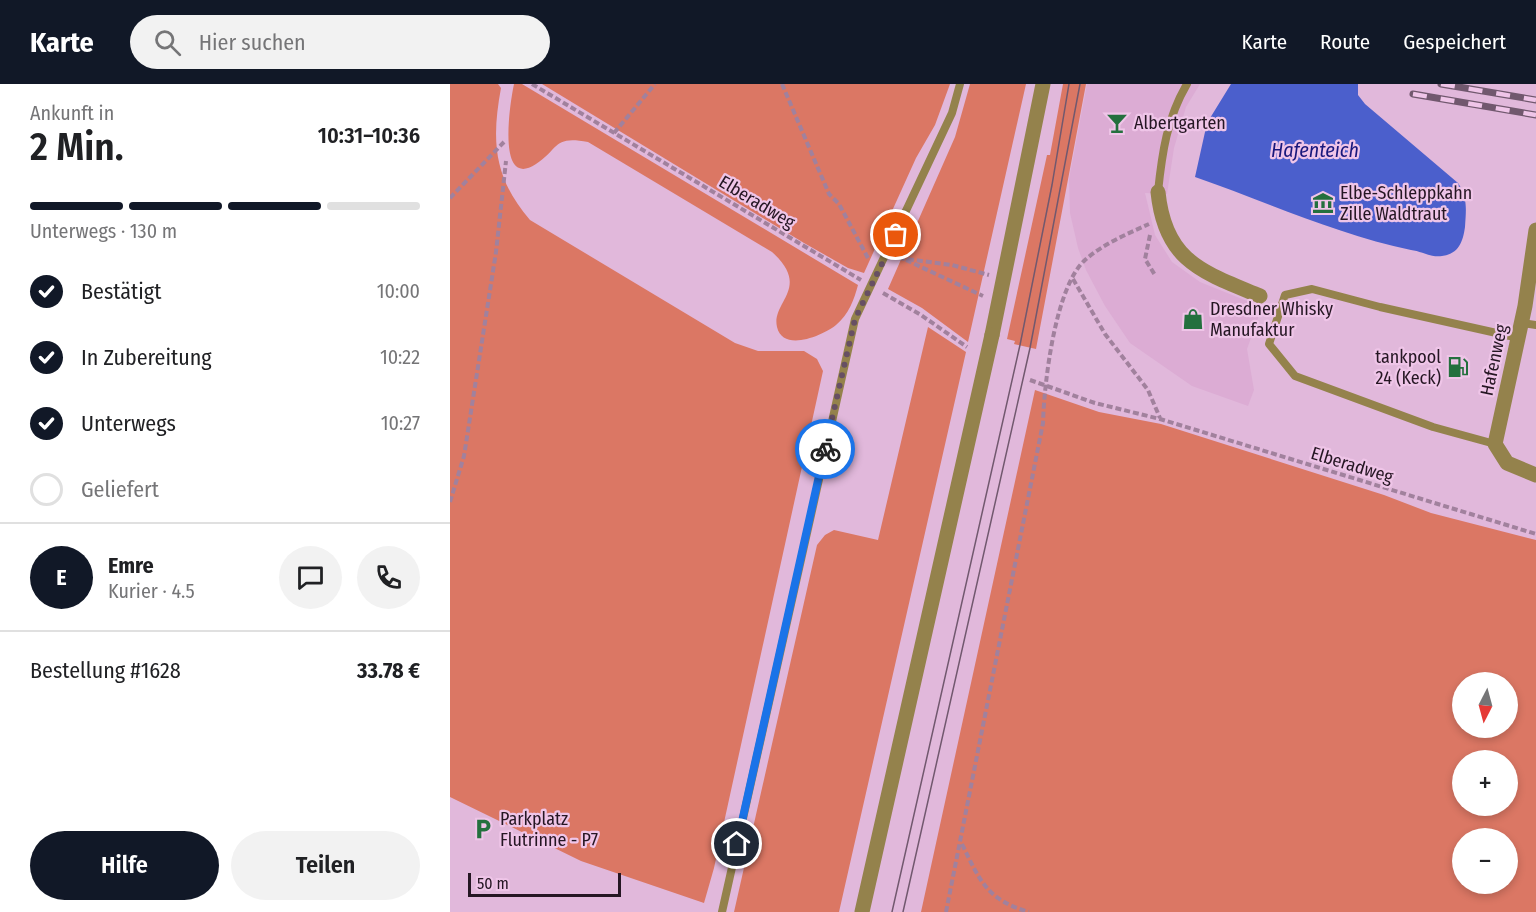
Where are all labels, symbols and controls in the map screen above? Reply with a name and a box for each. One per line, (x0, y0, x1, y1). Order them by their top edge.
search box (130, 15, 550, 69)
text: Karte (30, 26, 94, 59)
icon: search (151, 26, 184, 59)
text: Hier suchen (199, 29, 306, 56)
text: Karte (1242, 29, 1287, 55)
text: Route (1320, 29, 1370, 55)
text: Gespeichert (1403, 29, 1506, 55)
text: Ankunft in (30, 101, 114, 125)
bar icon: Albertgarten (1105, 111, 1129, 135)
place label: Albertgarten (1134, 112, 1226, 134)
text: 10:31–10:36 (318, 122, 420, 149)
text: 2 Min. (30, 124, 124, 170)
water label: Hafenteich (1271, 138, 1359, 162)
street label: Elberadweg (715, 171, 799, 234)
place label: Elbe-Schleppkahn Zille Waldtraut (1340, 182, 1472, 225)
museum icon: Elbe-Schleppkahn Zille Waldtraut (1311, 191, 1335, 215)
pin (870, 209, 921, 260)
icon: bag (879, 218, 912, 251)
text: Unterwegs · 130 m (30, 219, 177, 243)
icon: check (30, 275, 63, 308)
text: Bestätigt (81, 278, 161, 305)
text: 10:00 (377, 279, 420, 303)
place label: Dresdner Whisky Manufaktur (1210, 298, 1333, 341)
shop icon: Dresdner Whisky Manufaktur (1181, 307, 1205, 331)
street label: Hafenweg (1476, 322, 1512, 398)
icon: check (30, 341, 63, 374)
text: In Zubereitung (81, 344, 212, 371)
text: 10:22 (380, 345, 420, 369)
place label: tankpool 24 (Keck) (1375, 346, 1441, 389)
fuel station icon: tankpool 24 (Keck) (1446, 355, 1470, 379)
icon: check (30, 407, 63, 440)
text: Unterwegs (81, 410, 176, 437)
text: 10:27 (381, 411, 420, 435)
courier (795, 419, 855, 479)
icon: bike (809, 433, 842, 466)
street label: Elberadweg (1308, 442, 1396, 488)
text: Geliefert (81, 476, 159, 503)
button: chat (279, 546, 342, 609)
button: phone (357, 546, 420, 609)
text: Emre (108, 552, 154, 579)
text: E (56, 564, 67, 591)
text: Kurier · 4.5 (108, 579, 195, 603)
text: Bestellung #1628 (30, 657, 181, 684)
text: 33.78 € (357, 657, 420, 684)
north arrow (1452, 672, 1518, 738)
map controls (1452, 672, 1518, 894)
button: + (1452, 750, 1518, 816)
place label: Parkplatz Flutrinne - P7 (500, 808, 598, 851)
parking icon: Parkplatz Flutrinne - P7 (471, 817, 495, 841)
pin (711, 818, 762, 869)
icon: home (720, 827, 753, 860)
button: − (1452, 828, 1518, 894)
button: Hilfe (30, 831, 219, 900)
button: Teilen (231, 831, 420, 900)
scale bar (468, 870, 621, 898)
text: 50 m (477, 874, 509, 893)

